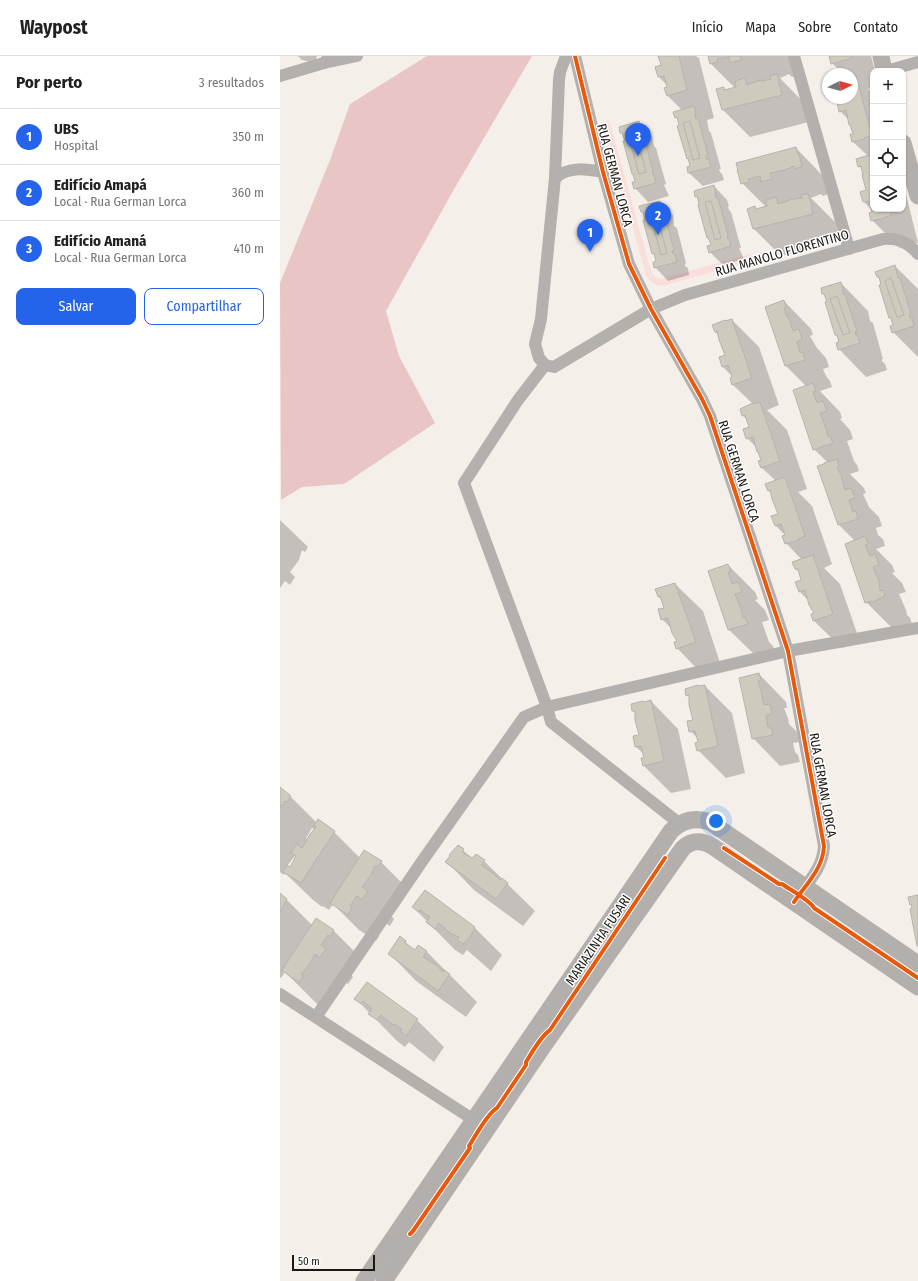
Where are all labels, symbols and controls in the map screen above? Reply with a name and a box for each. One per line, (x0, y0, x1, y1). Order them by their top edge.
text: Waypost (20, 16, 88, 39)
text: Início (692, 19, 723, 36)
text: Mapa (745, 19, 776, 36)
text: Sobre (798, 19, 831, 36)
text: Contato (853, 19, 898, 36)
north arrow (822, 68, 858, 104)
map controls (870, 68, 906, 212)
button: + (870, 68, 906, 104)
text: Por perto (16, 72, 82, 93)
text: 3 resultados (199, 75, 264, 90)
button: − (870, 104, 906, 140)
text: UBS (54, 120, 79, 138)
street label: RUA GERMAN LORCA (594, 122, 636, 228)
pin: 3 (625, 123, 651, 156)
text: 1 (26, 129, 32, 144)
text: 350 m (232, 129, 264, 144)
text: Hospital (54, 138, 98, 153)
button: locate (870, 140, 906, 176)
text: Edifício Amapá (54, 176, 147, 194)
button: layers (870, 176, 906, 212)
text: 2 (26, 185, 32, 200)
text: 360 m (232, 185, 264, 200)
text: Local · Rua German Lorca (54, 194, 187, 209)
pin: 2 (645, 202, 671, 235)
pin: 1 (577, 219, 603, 252)
street label: RUA MANOLO FLORENTINO (713, 227, 851, 279)
text: Edifício Amaná (54, 232, 147, 250)
text: 3 (26, 241, 32, 256)
text: 410 m (234, 241, 264, 256)
text: Local · Rua German Lorca (54, 250, 187, 265)
button: Salvar (16, 288, 136, 325)
button: Compartilhar (144, 288, 264, 325)
street label: RUA GERMAN LORCA (716, 418, 763, 524)
street label: RUA GERMAN LORCA (806, 732, 840, 839)
your location (706, 811, 726, 831)
street label: MARIAZINHA FUSARI (562, 892, 634, 988)
scale bar (292, 1253, 375, 1272)
text: 50 m (298, 1255, 320, 1268)

